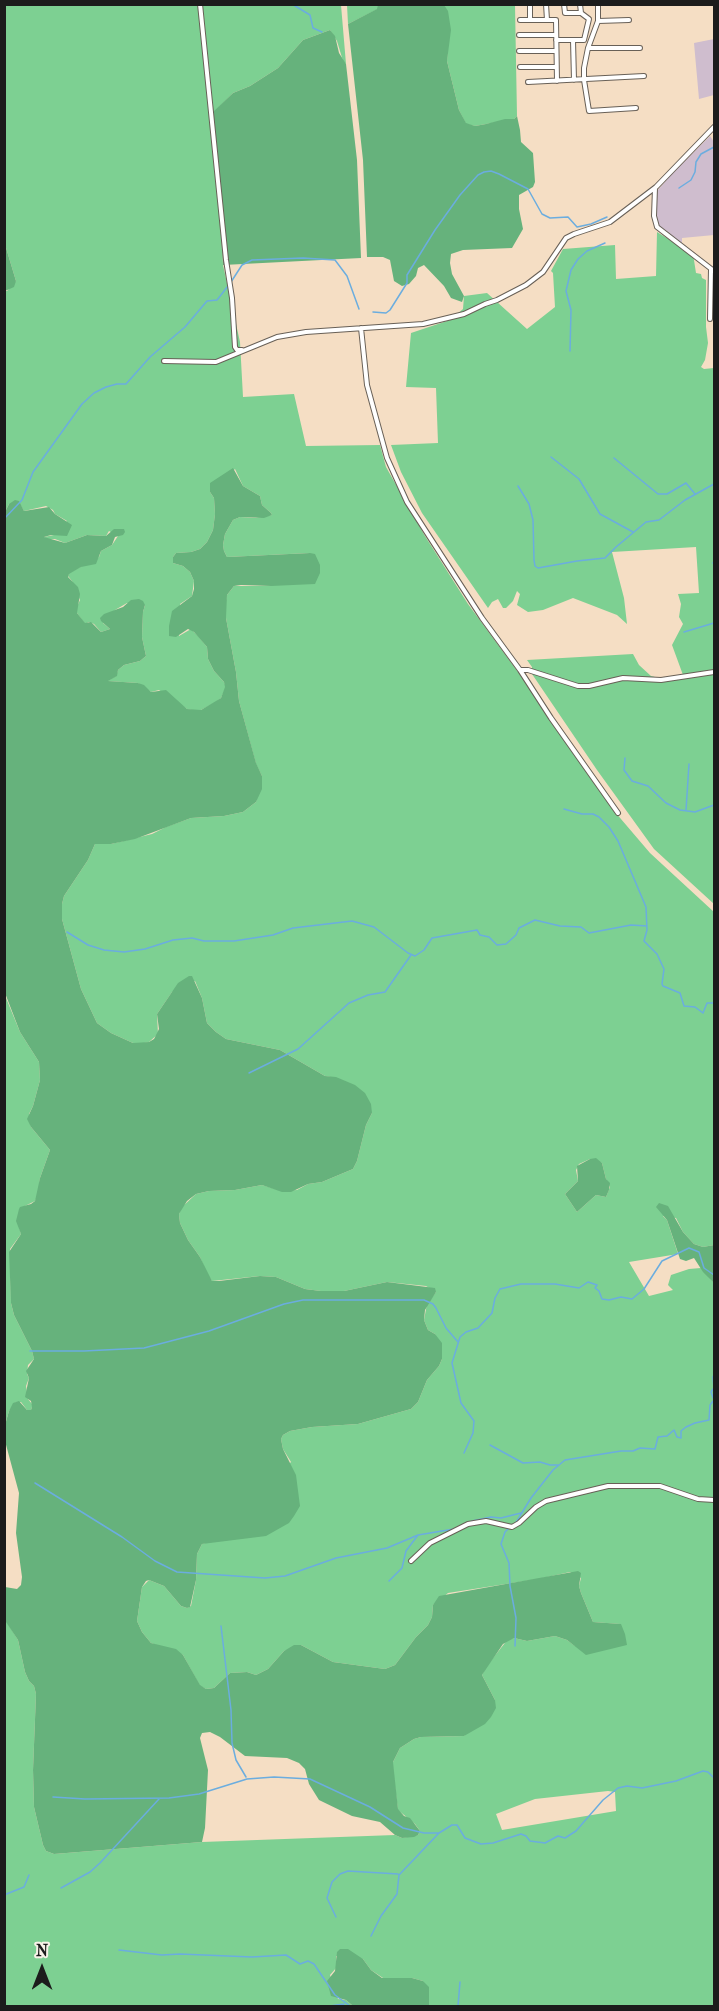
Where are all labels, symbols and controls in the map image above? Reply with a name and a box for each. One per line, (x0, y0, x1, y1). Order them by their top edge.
north arrow (12, 1939, 72, 1999)
text: N (36, 1941, 48, 1960)

